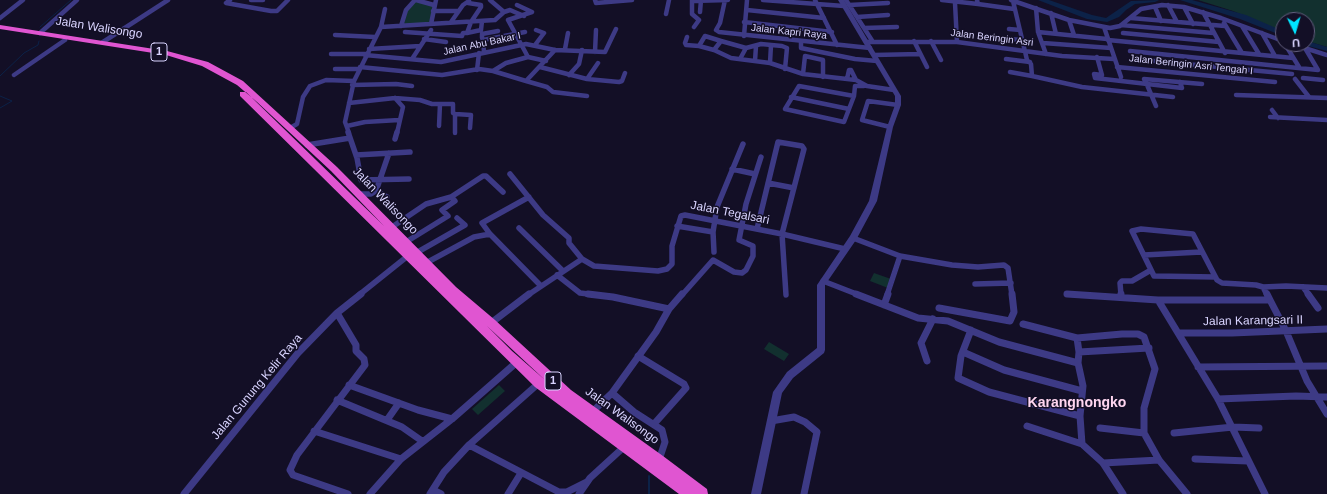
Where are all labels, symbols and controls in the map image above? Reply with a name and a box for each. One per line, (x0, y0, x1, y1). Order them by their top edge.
north arrow (1275, 12, 1315, 52)
street label: Jalan Walisongo (55, 14, 143, 42)
street label: Jalan Kapri Raya (751, 22, 827, 42)
street label: Jalan Beringin Asri (950, 27, 1034, 49)
street label: Jalan Abu Bakar I (442, 30, 522, 58)
text: U (1291, 37, 1300, 49)
road number: 1 (151, 43, 167, 61)
street label: Jalan Beringin Asri Tengah I (1128, 53, 1254, 77)
street label: Jalan Walisongo (349, 164, 421, 238)
street label: Jalan Tegalsari (689, 198, 771, 228)
street label: Jalan Karangsari II (1203, 313, 1303, 329)
street label: Jalan Gunung Kelir Raya (209, 331, 305, 443)
road number: 1 (545, 372, 561, 390)
street label: Jalan Walisongo (582, 384, 662, 448)
district label: Karangnongko (1028, 395, 1126, 411)

